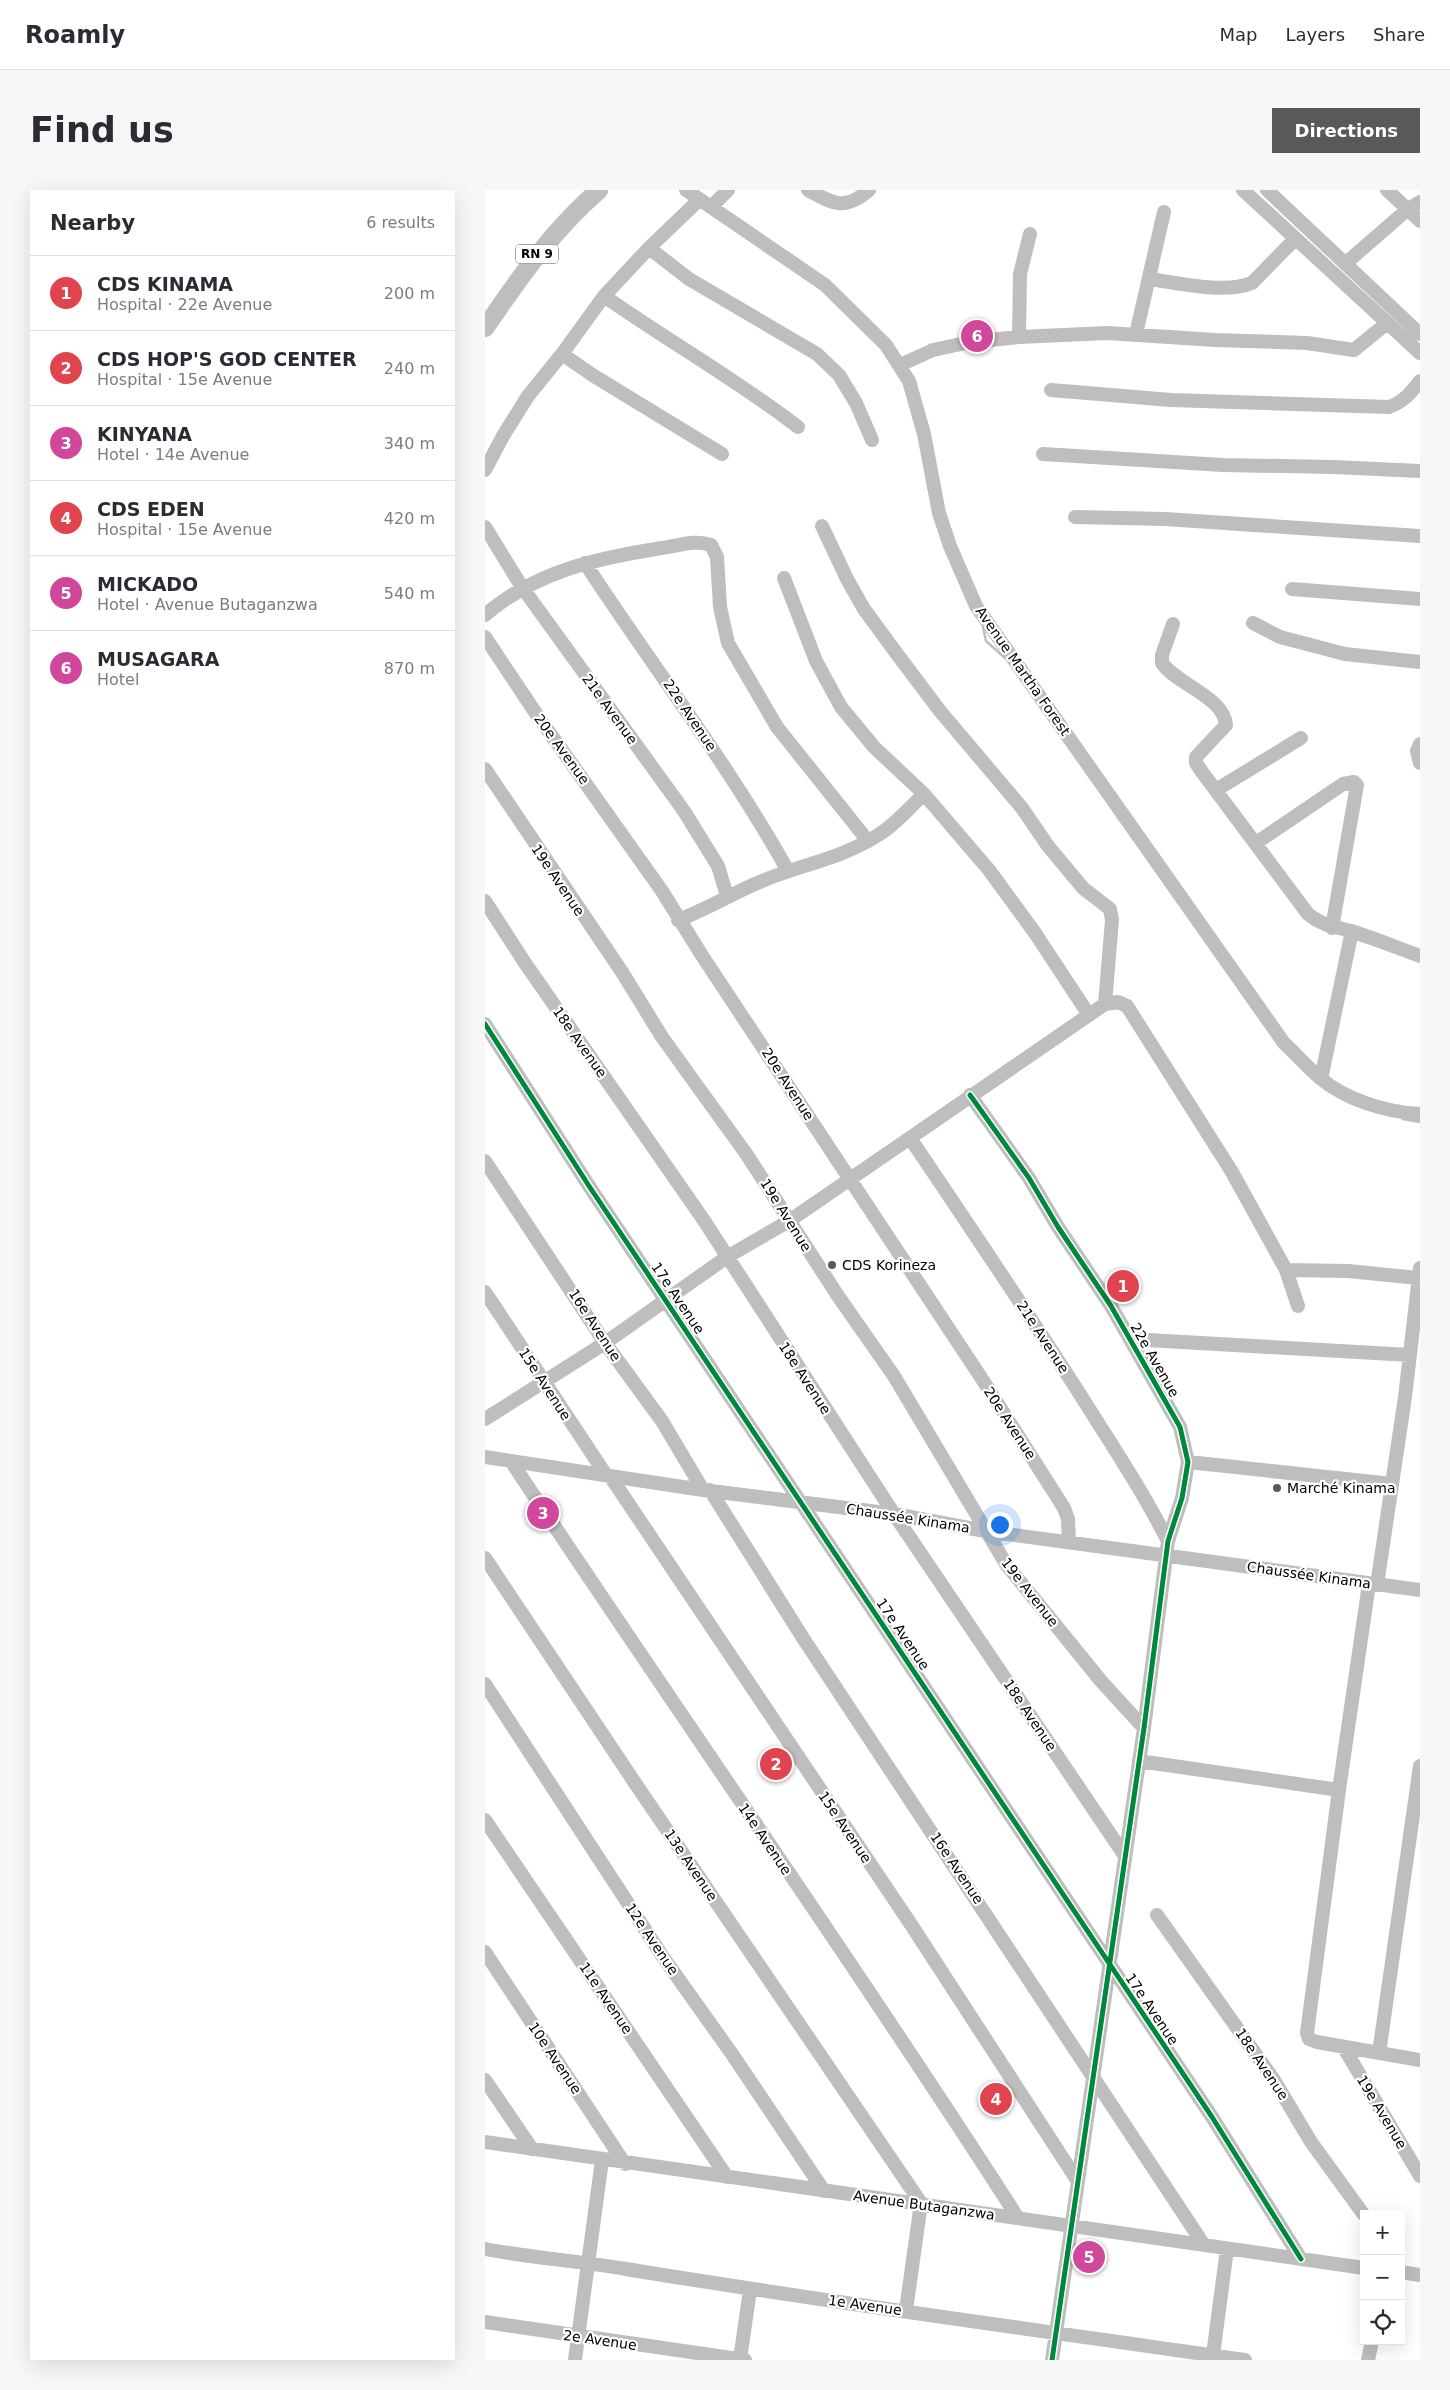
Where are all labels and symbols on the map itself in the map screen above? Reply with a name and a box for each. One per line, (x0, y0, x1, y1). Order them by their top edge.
road number: RN 9 (516, 244, 558, 264)
pin: 6 (961, 317, 993, 355)
street label: Avenue Martha Forest (973, 604, 1074, 739)
street label: 21e Avenue (579, 671, 641, 747)
street label: 22e Avenue (660, 676, 720, 754)
street label: 20e Avenue (531, 711, 593, 787)
street label: 19e Avenue (528, 841, 588, 919)
street label: 18e Avenue (550, 1003, 610, 1081)
street label: 20e Avenue (759, 1045, 817, 1123)
street label: 19e Avenue (757, 1176, 815, 1254)
place label: CDS Korineza (842, 1257, 936, 1273)
street label: 17e Avenue (648, 1259, 708, 1337)
marker: CDS Korineza (826, 1259, 838, 1271)
pin: 1 (1107, 1267, 1139, 1305)
street label: 16e Avenue (566, 1286, 624, 1364)
street label: 21e Avenue (1014, 1298, 1072, 1376)
street label: 22e Avenue (1127, 1320, 1183, 1400)
street label: 18e Avenue (776, 1339, 834, 1417)
street label: 15e Avenue (516, 1345, 574, 1423)
street label: 20e Avenue (981, 1384, 1039, 1462)
place label: Marché Kinama (1287, 1480, 1395, 1496)
marker: Marché Kinama (1271, 1482, 1283, 1494)
pin: 3 (527, 1494, 559, 1532)
street label: Chaussée Kinama (845, 1500, 971, 1536)
your location (987, 1512, 1013, 1538)
street label: 19e Avenue (998, 1554, 1062, 1630)
street label: Chaussée Kinama (1246, 1558, 1372, 1592)
street label: 17e Avenue (873, 1595, 933, 1673)
street label: 18e Avenue (1000, 1676, 1060, 1754)
pin: 2 (760, 1745, 792, 1783)
street label: 15e Avenue (815, 1788, 875, 1866)
street label: 14e Avenue (735, 1800, 795, 1878)
street label: 13e Avenue (661, 1826, 721, 1904)
street label: 16e Avenue (927, 1829, 987, 1907)
street label: 12e Avenue (622, 1900, 682, 1978)
street label: 11e Avenue (576, 1959, 636, 2037)
street label: 17e Avenue (1122, 1970, 1182, 2048)
street label: 10e Avenue (525, 2019, 585, 2097)
street label: 18e Avenue (1232, 2025, 1292, 2103)
street label: 19e Avenue (1354, 2072, 1410, 2152)
pin: 4 (980, 2080, 1012, 2118)
street label: Avenue Butaganzwa (852, 2187, 996, 2223)
pin: 5 (1073, 2238, 1105, 2276)
street label: 1e Avenue (827, 2292, 903, 2318)
street label: 2e Avenue (562, 2327, 638, 2353)

